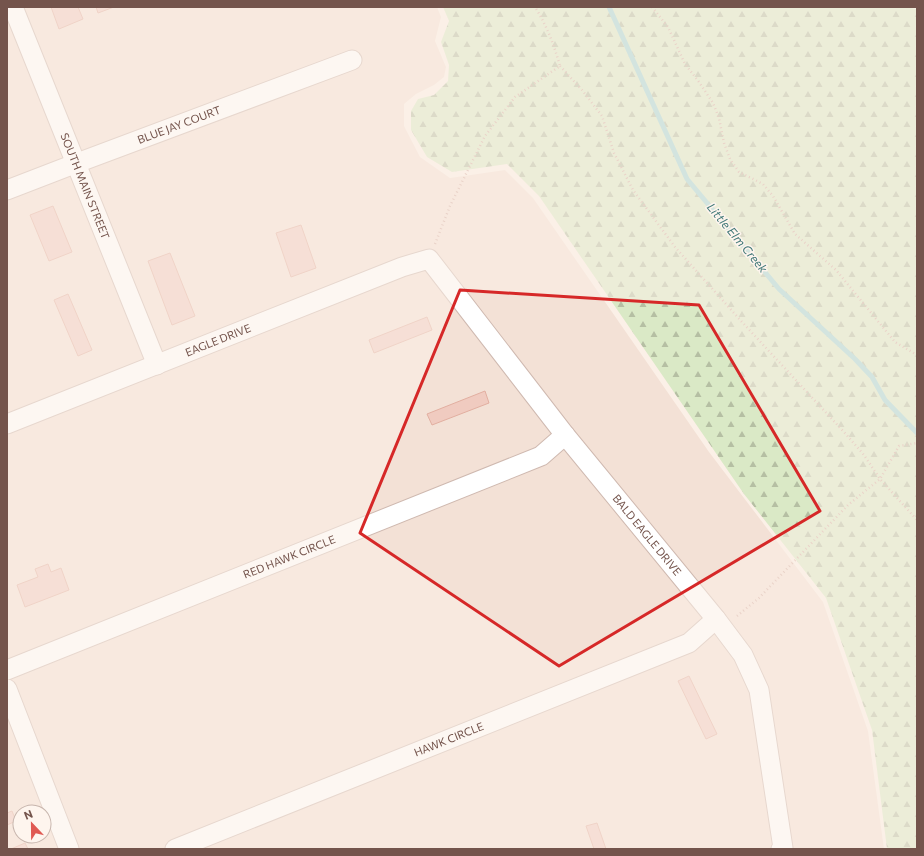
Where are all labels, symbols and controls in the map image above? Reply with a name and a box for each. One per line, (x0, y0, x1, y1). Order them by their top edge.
street label: BLUE JAY COURT (135, 103, 222, 146)
street label: SOUTH MAIN STREET (58, 131, 113, 241)
water label: Little Elm Creek (705, 200, 771, 275)
street label: EAGLE DRIVE (183, 321, 252, 359)
street label: BALD EAGLE DRIVE (610, 492, 684, 578)
street label: RED HAWK CIRCLE (241, 532, 337, 581)
street label: HAWK CIRCLE (412, 719, 485, 759)
north arrow (12, 804, 52, 844)
text: N (22, 807, 34, 822)

